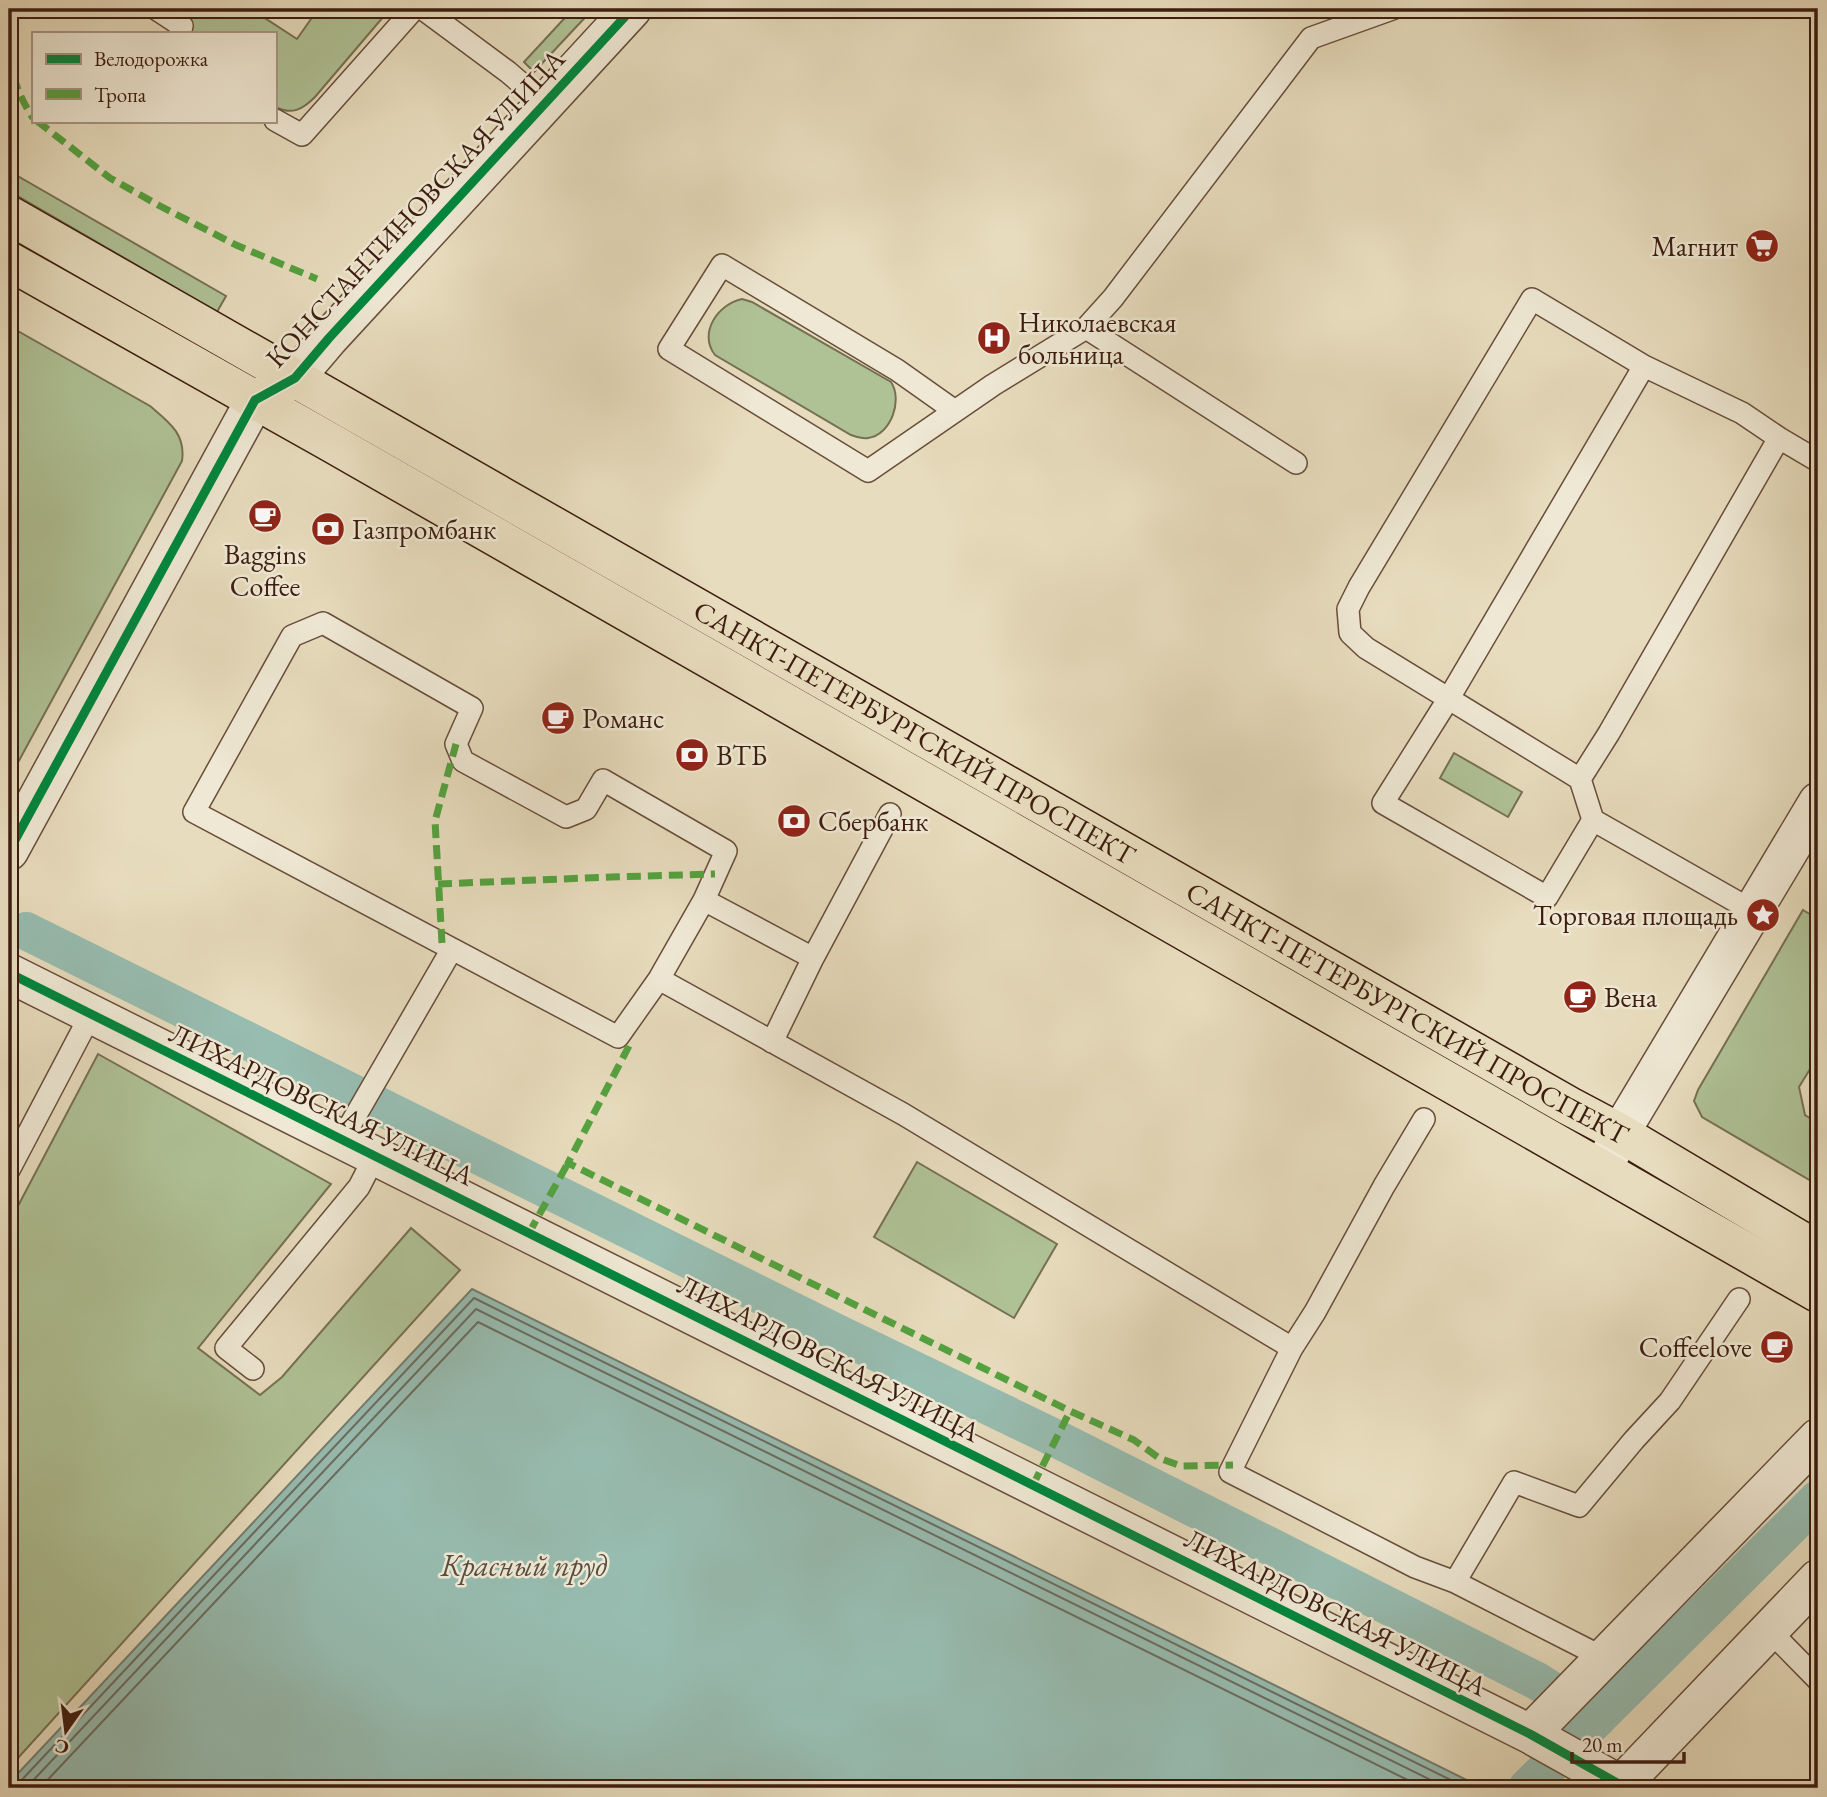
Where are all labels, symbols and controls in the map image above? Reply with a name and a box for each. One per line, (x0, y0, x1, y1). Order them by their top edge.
legend (32, 32, 276, 122)
street label: КОНСТАНТИНОВСКАЯ УЛИЦА (258, 41, 573, 375)
text: Велодорожка (94, 45, 209, 72)
text: Тропа (94, 81, 147, 108)
supermarket icon: Магнит (1743, 227, 1781, 265)
place label: Магнит (1651, 228, 1739, 264)
place label: Николаевская больница (1018, 304, 1177, 372)
hospital icon: Николаевская больница (975, 319, 1013, 357)
cafe icon: Baggins Coffee (246, 497, 284, 535)
bank icon: Газпромбанк (309, 510, 347, 548)
place label: Газпромбанк (352, 511, 497, 547)
place label: Baggins Coffee (224, 536, 306, 604)
street label: САНКТ-ПЕТЕРБУРГСКИЙ ПРОСПЕКТ (687, 592, 1142, 873)
cafe icon: Романс (539, 699, 577, 737)
place label: Романс (582, 700, 664, 736)
bank icon: ВТБ (673, 736, 711, 774)
place label: ВТБ (716, 737, 767, 773)
bank icon: Сбербанк (775, 802, 813, 840)
place label: Сбербанк (818, 803, 928, 839)
street label: САНКТ-ПЕТЕРБУРГСКИЙ ПРОСПЕКТ (1180, 873, 1635, 1152)
place icon: Торговая площадь (1744, 896, 1782, 934)
place label: Торговая площадь (1533, 897, 1738, 933)
cafe icon: Вена (1561, 978, 1599, 1016)
place label: Вена (1604, 979, 1658, 1015)
street label: ЛИХАРДОВСКАЯ УЛИЦА (164, 1015, 481, 1194)
street label: ЛИХАРДОВСКАЯ УЛИЦА (672, 1266, 987, 1450)
cafe icon: Cоffeelove (1758, 1328, 1796, 1366)
place label: Cоffeelove (1639, 1329, 1752, 1365)
street label: ЛИХАРДОВСКАЯ УЛИЦА (1179, 1520, 1494, 1704)
water label: Красный пруд (440, 1546, 607, 1585)
north arrow (32, 1696, 102, 1766)
scale bar (1572, 1720, 1684, 1764)
text: 20 m (1582, 1731, 1623, 1758)
text: С (52, 1733, 72, 1761)

